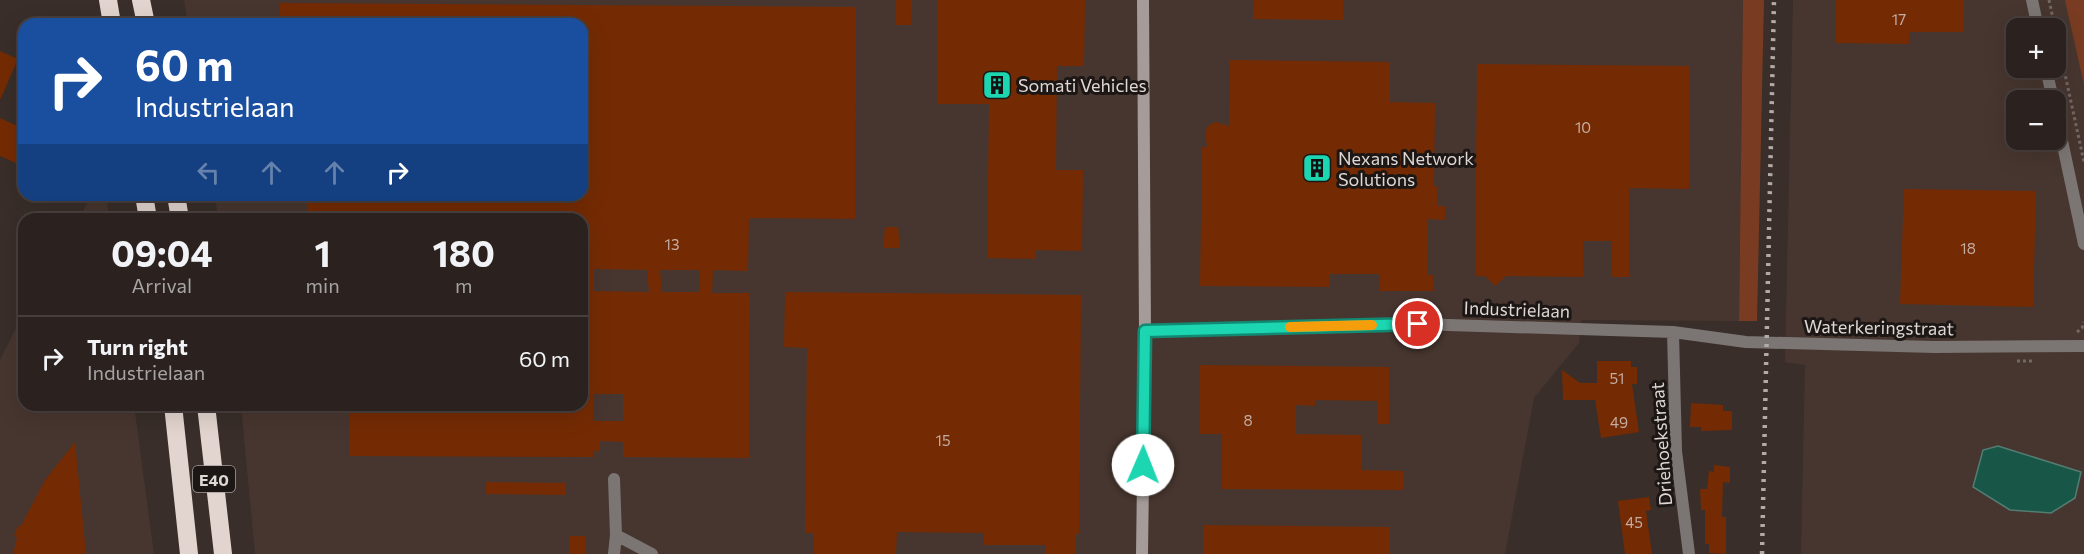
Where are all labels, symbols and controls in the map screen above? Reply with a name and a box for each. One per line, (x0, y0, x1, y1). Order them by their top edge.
house number: 17 (1892, 10, 1906, 28)
map controls (2006, 18, 2066, 150)
button: + (2006, 18, 2066, 78)
text: 60 m (135, 38, 234, 90)
icon: right (36, 42, 114, 120)
building icon: Somati Vehicles (981, 69, 1013, 101)
place label: Somati Vehicles (1018, 74, 1147, 96)
text: Industrielaan (135, 90, 295, 123)
button: − (2006, 90, 2066, 150)
house number: 10 (1575, 118, 1591, 136)
place label: Nexans Network Solutions (1338, 147, 1474, 190)
building icon: Nexans Network Solutions (1301, 152, 1333, 184)
icon: left (192, 156, 225, 189)
icon: ahead (255, 156, 288, 189)
icon: ahead (318, 156, 351, 189)
icon: right (381, 156, 414, 189)
text: 09:04 (111, 230, 213, 274)
text: 1 (314, 230, 331, 274)
text: 180 (433, 230, 495, 274)
house number: 13 (665, 235, 679, 253)
house number: 18 (1960, 239, 1976, 257)
text: Arrival (132, 273, 192, 297)
text: min (306, 273, 340, 297)
text: m (455, 273, 473, 297)
street label: Industrielaan (1463, 296, 1571, 322)
pin (1392, 298, 1443, 349)
icon: arrive (1401, 307, 1434, 340)
street label: Waterkeringstraat (1804, 315, 1954, 339)
text: Turn right (87, 333, 188, 360)
icon: right (36, 342, 69, 375)
text: 60 m (519, 345, 570, 372)
text: Industrielaan (87, 360, 205, 384)
house number: 51 (1609, 369, 1625, 387)
street label: Driehoekstraat (1646, 382, 1676, 506)
house number: 8 (1243, 411, 1253, 429)
house number: 49 (1610, 413, 1628, 431)
house number: 15 (935, 431, 951, 449)
position arrow (1111, 433, 1175, 497)
road number: E40 (193, 466, 235, 492)
house number: 45 (1625, 513, 1643, 531)

